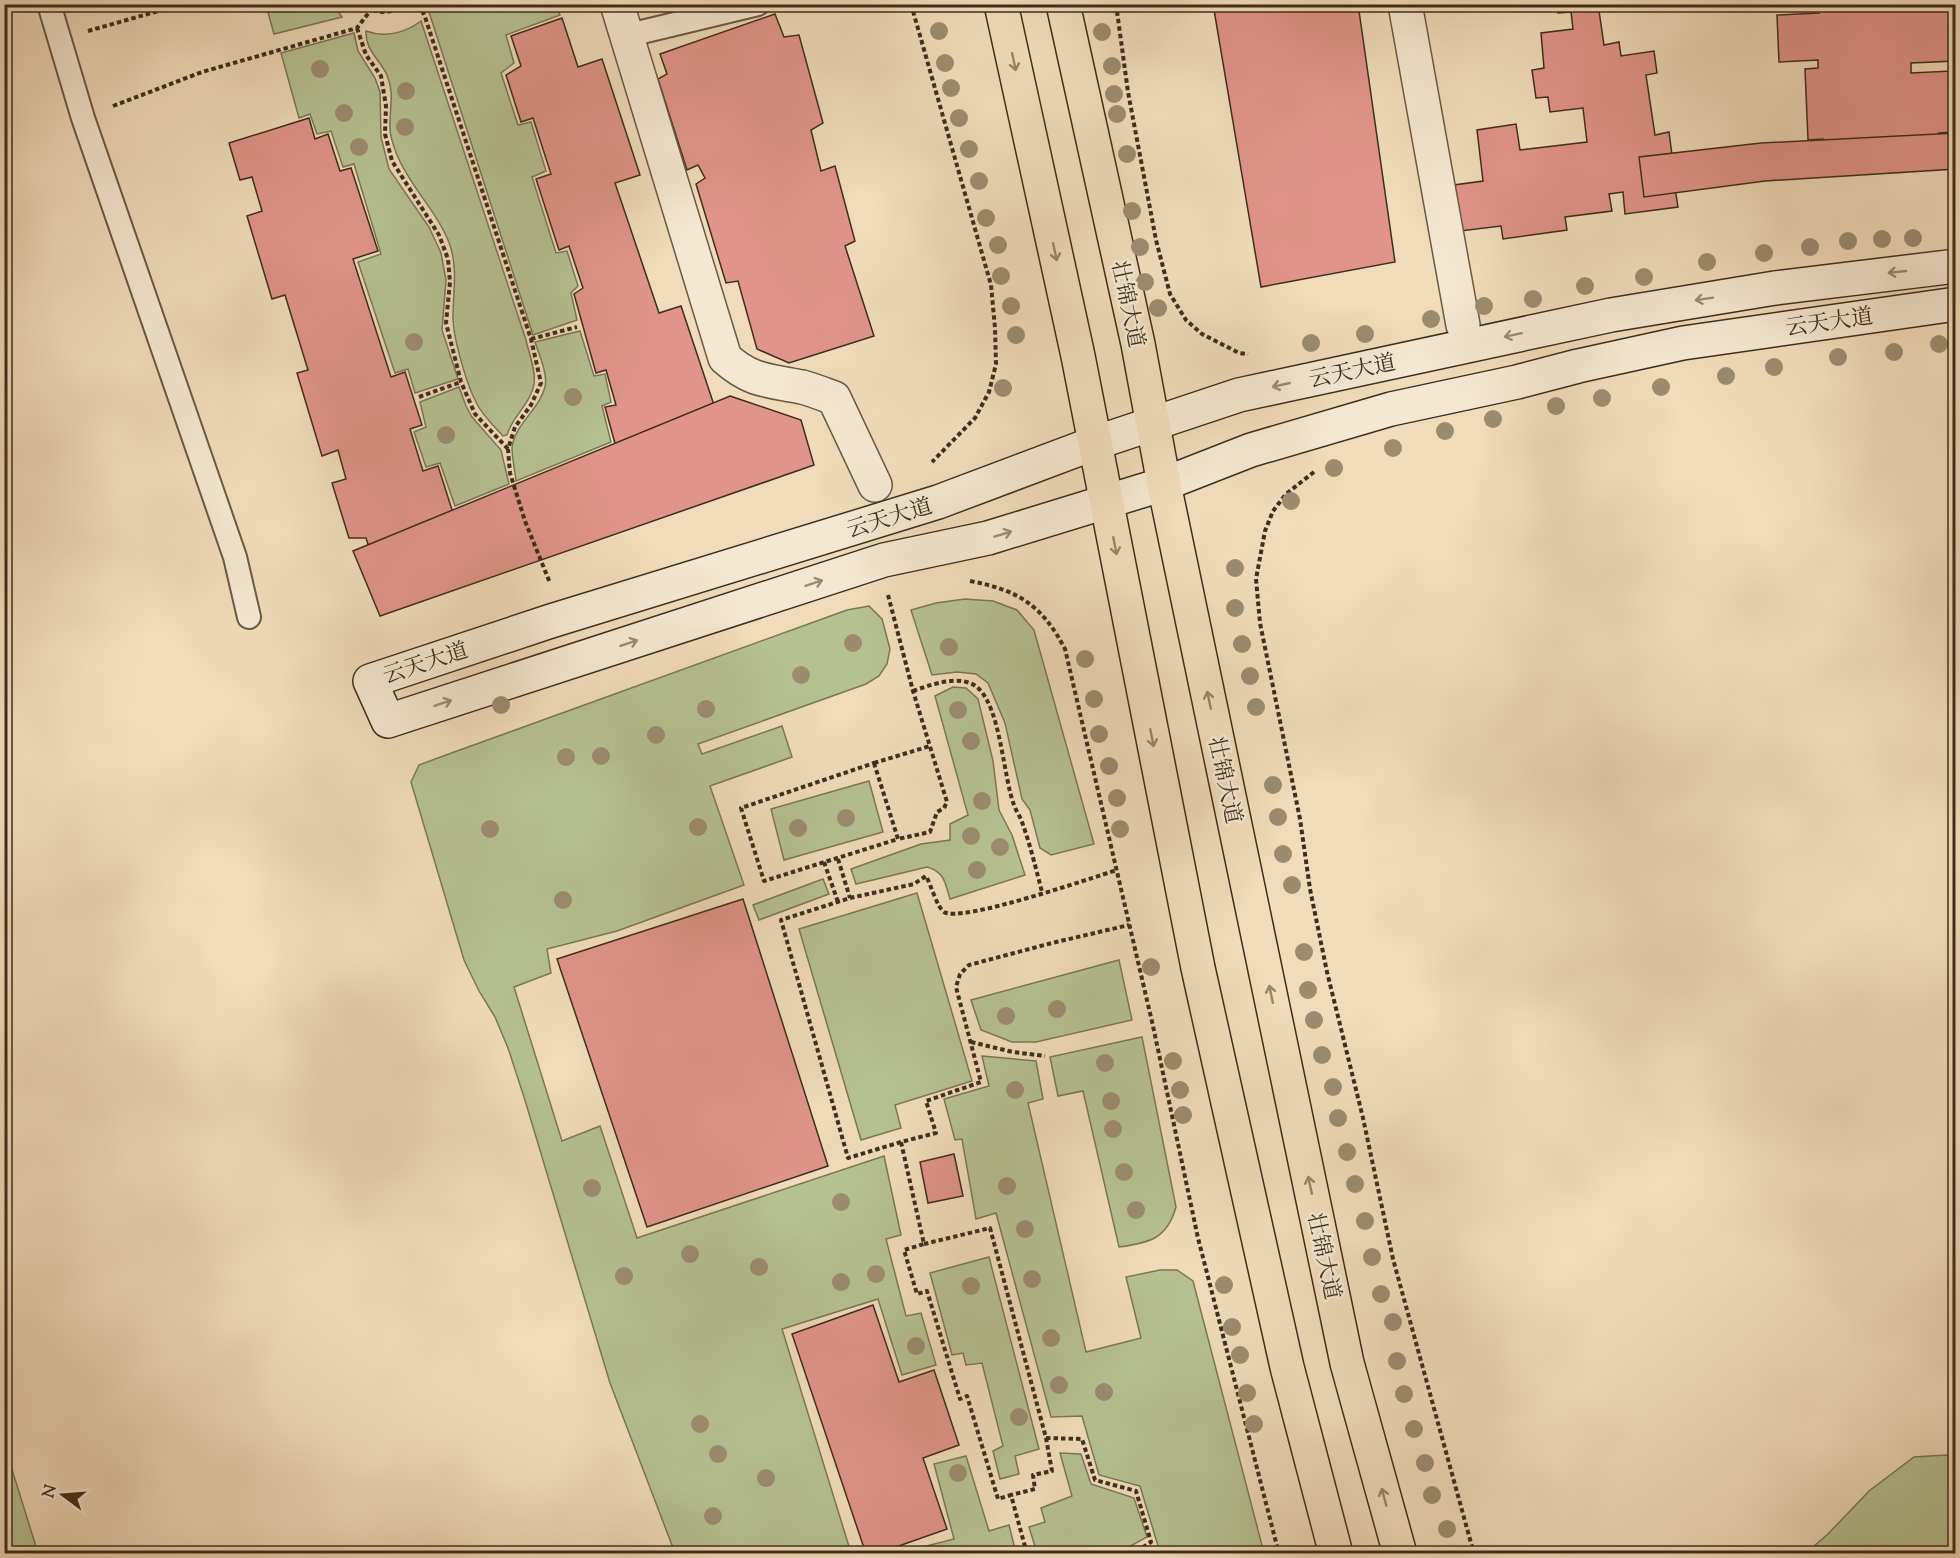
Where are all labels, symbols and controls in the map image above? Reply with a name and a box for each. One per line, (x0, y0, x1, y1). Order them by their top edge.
one-way arrow (1008, 52, 1020, 71)
one-way arrow (1050, 242, 1061, 261)
street label: 壮锦大道 (1101, 258, 1151, 351)
one-way arrow (1888, 267, 1908, 278)
one-way arrow (1695, 294, 1715, 305)
street label: 云天大道 (1784, 302, 1875, 346)
one-way arrow (1503, 330, 1523, 341)
street label: 云天大道 (1306, 348, 1399, 398)
one-way arrow (1272, 380, 1291, 392)
street label: 云天大道 (843, 492, 937, 548)
one-way arrow (993, 528, 1012, 539)
one-way arrow (1110, 536, 1121, 555)
one-way arrow (804, 577, 823, 588)
street label: 云天大道 (379, 636, 473, 694)
one-way arrow (619, 637, 638, 648)
one-way arrow (1203, 691, 1214, 711)
one-way arrow (433, 697, 452, 708)
one-way arrow (1147, 728, 1159, 747)
street label: 壮锦大道 (1198, 734, 1248, 827)
one-way arrow (1265, 985, 1276, 1004)
one-way arrow (1304, 1176, 1315, 1195)
street label: 壮锦大道 (1297, 1210, 1347, 1303)
north arrow (33, 1465, 93, 1525)
text: N (38, 1482, 64, 1501)
one-way arrow (1378, 1488, 1389, 1507)

